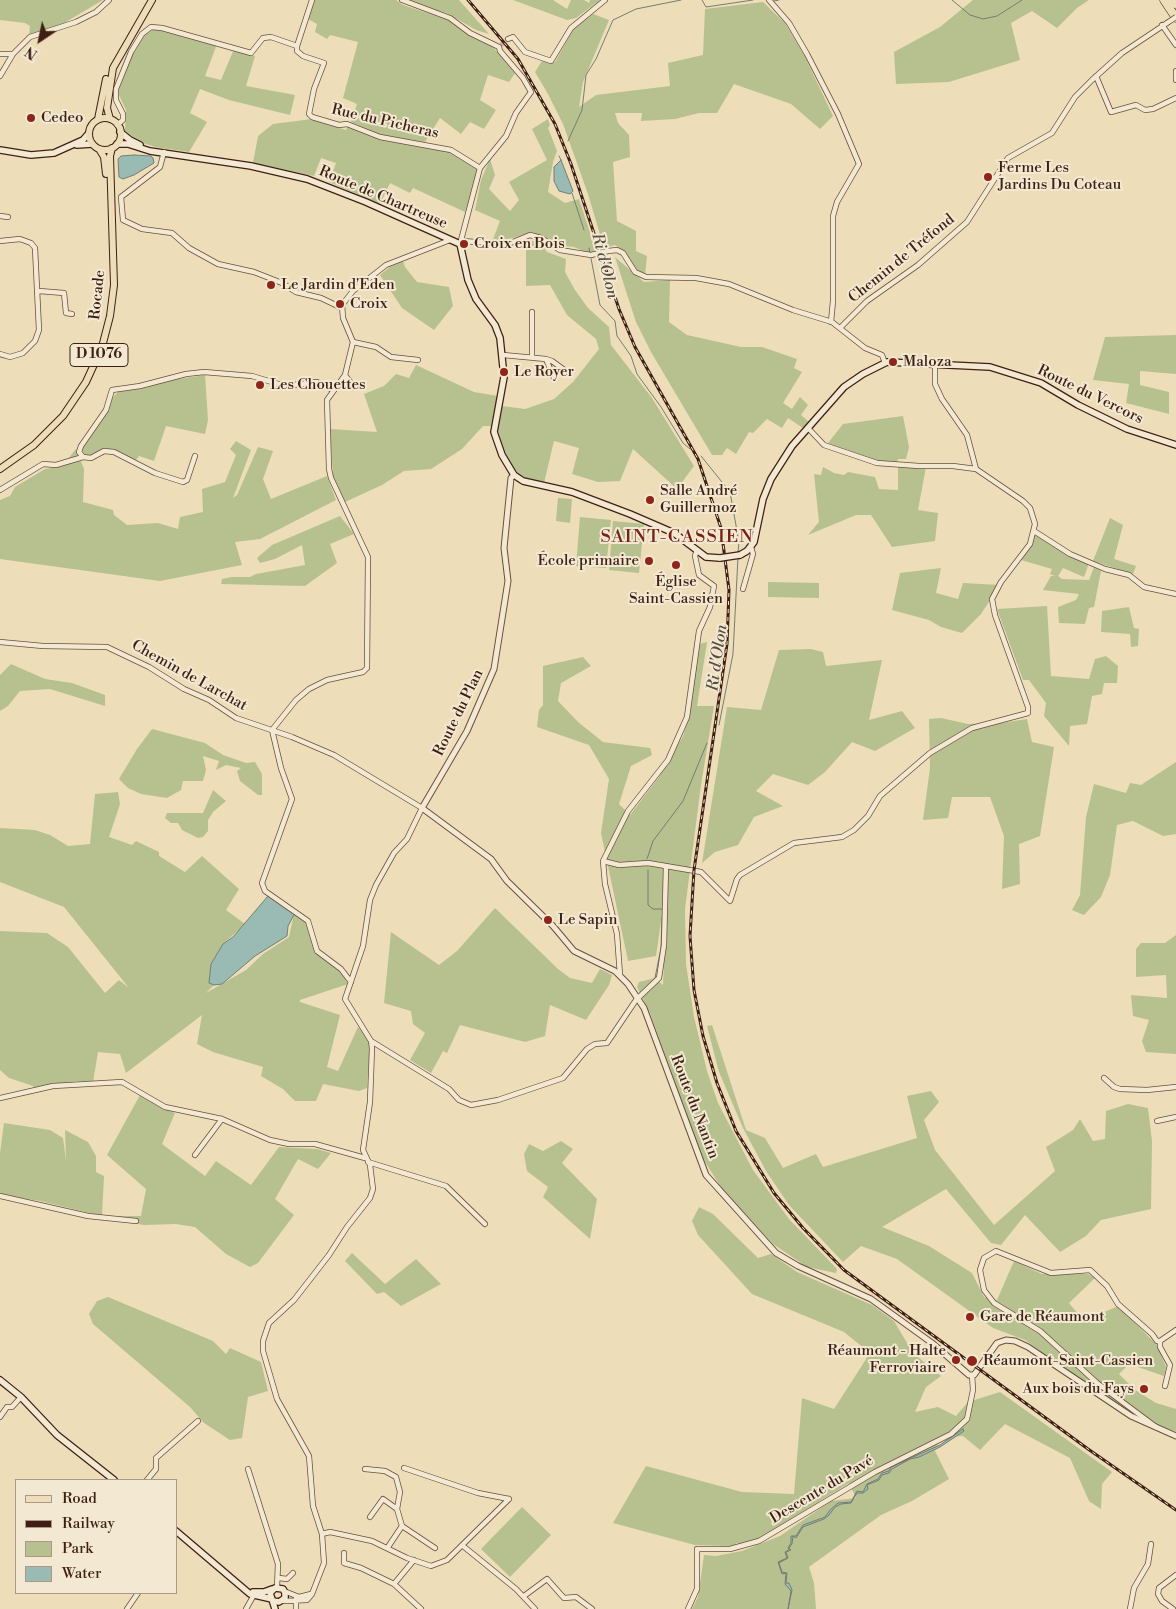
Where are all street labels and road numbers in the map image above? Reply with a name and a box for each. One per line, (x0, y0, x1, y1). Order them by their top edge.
street label: Rue du Picheras (330, 101, 440, 143)
street label: Route de Chartreuse (316, 163, 450, 233)
street label: Chemin de Tréfond (845, 211, 959, 307)
street label: Rocade (86, 269, 110, 321)
road number: D 1076 (70, 344, 128, 366)
street label: Route du Vercors (1034, 362, 1146, 428)
street label: Chemin de Larchat (128, 637, 250, 715)
street label: Route du Plan (430, 667, 488, 759)
street label: Route du Nantin (666, 1052, 722, 1162)
street label: Descente du Pavé (767, 1452, 877, 1528)

